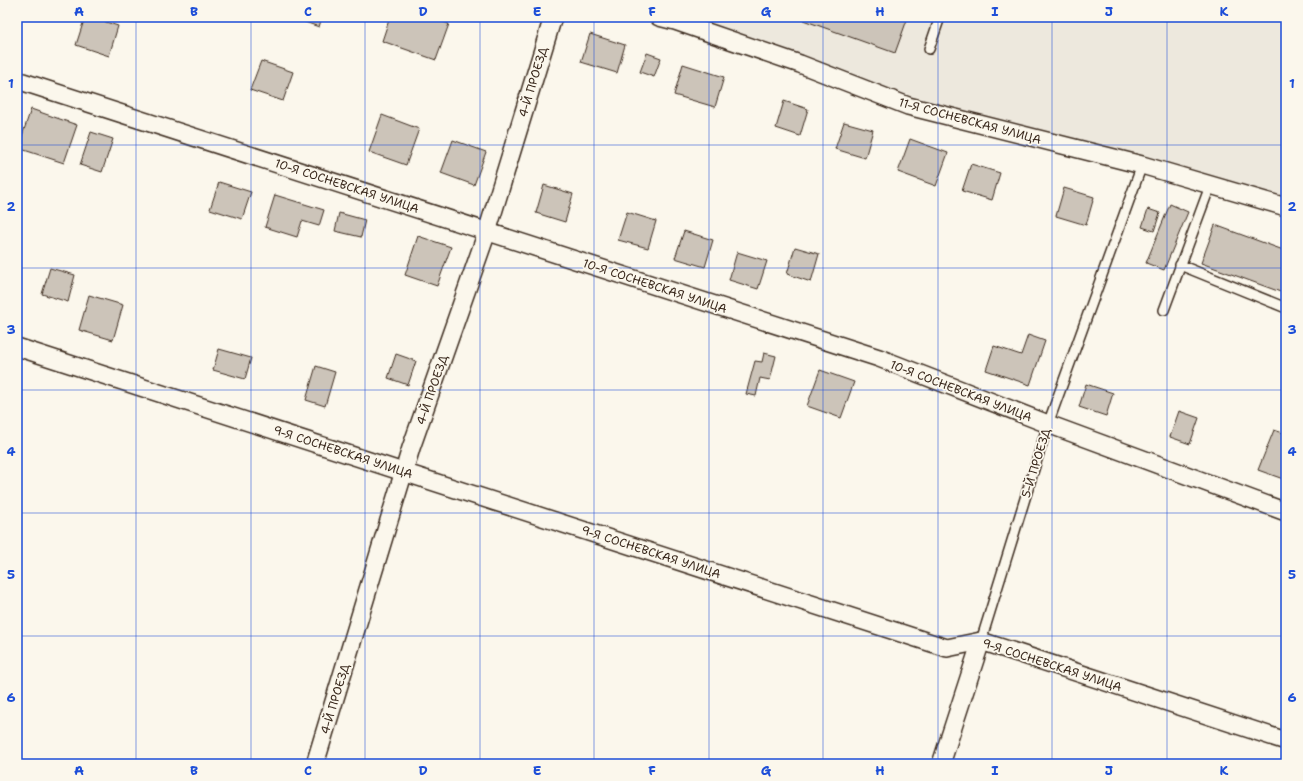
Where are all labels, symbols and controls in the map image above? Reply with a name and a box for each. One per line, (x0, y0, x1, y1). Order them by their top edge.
text: A (74, 3, 84, 20)
text: B (190, 3, 198, 20)
text: C (304, 3, 312, 20)
text: D (418, 3, 428, 20)
text: E (533, 3, 542, 20)
text: F (648, 3, 656, 20)
text: G (761, 3, 772, 20)
text: H (875, 3, 885, 20)
text: I (991, 3, 999, 20)
text: J (1105, 3, 1113, 20)
text: K (1220, 3, 1229, 20)
street label: 4-Й ПРОЕЗД (515, 45, 551, 119)
text: 1 (8, 75, 14, 92)
text: 1 (1289, 75, 1295, 92)
street label: 11-Я СОСНЕВСКАЯ УЛИЦА (897, 94, 1043, 148)
street label: 10-Я СОСНЕВСКАЯ УЛИЦА (273, 155, 421, 217)
text: 2 (6, 198, 16, 215)
text: 2 (1287, 198, 1297, 215)
street label: 10-Я СОСНЕВСКАЯ УЛИЦА (581, 255, 729, 317)
text: 3 (6, 321, 16, 338)
text: 3 (1287, 321, 1297, 338)
street label: 4-Й ПРОЕЗД (413, 353, 451, 427)
street label: 10-Я СОСНЕВСКАЯ УЛИЦА (888, 357, 1034, 426)
street label: 9-Я СОСНЕВСКАЯ УЛИЦА (271, 422, 415, 482)
street label: 5-Й ПРОЕЗД (1018, 426, 1054, 500)
text: 4 (6, 443, 16, 460)
text: 4 (1287, 443, 1297, 460)
street label: 9-Я СОСНЕВСКАЯ УЛИЦА (579, 522, 723, 582)
text: 5 (7, 566, 15, 583)
text: 5 (1288, 566, 1296, 583)
street label: 9-Я СОСНЕВСКАЯ УЛИЦА (980, 635, 1124, 695)
street label: 4-Й ПРОЕЗД (317, 662, 353, 736)
text: 6 (6, 689, 16, 706)
text: 6 (1287, 689, 1297, 706)
text: A (74, 762, 84, 779)
text: B (190, 762, 198, 779)
text: C (304, 762, 312, 779)
text: D (418, 762, 428, 779)
text: E (533, 762, 542, 779)
text: F (648, 762, 656, 779)
text: G (761, 762, 772, 779)
text: H (875, 762, 885, 779)
text: I (991, 762, 999, 779)
text: J (1105, 762, 1113, 779)
text: K (1220, 762, 1229, 779)

